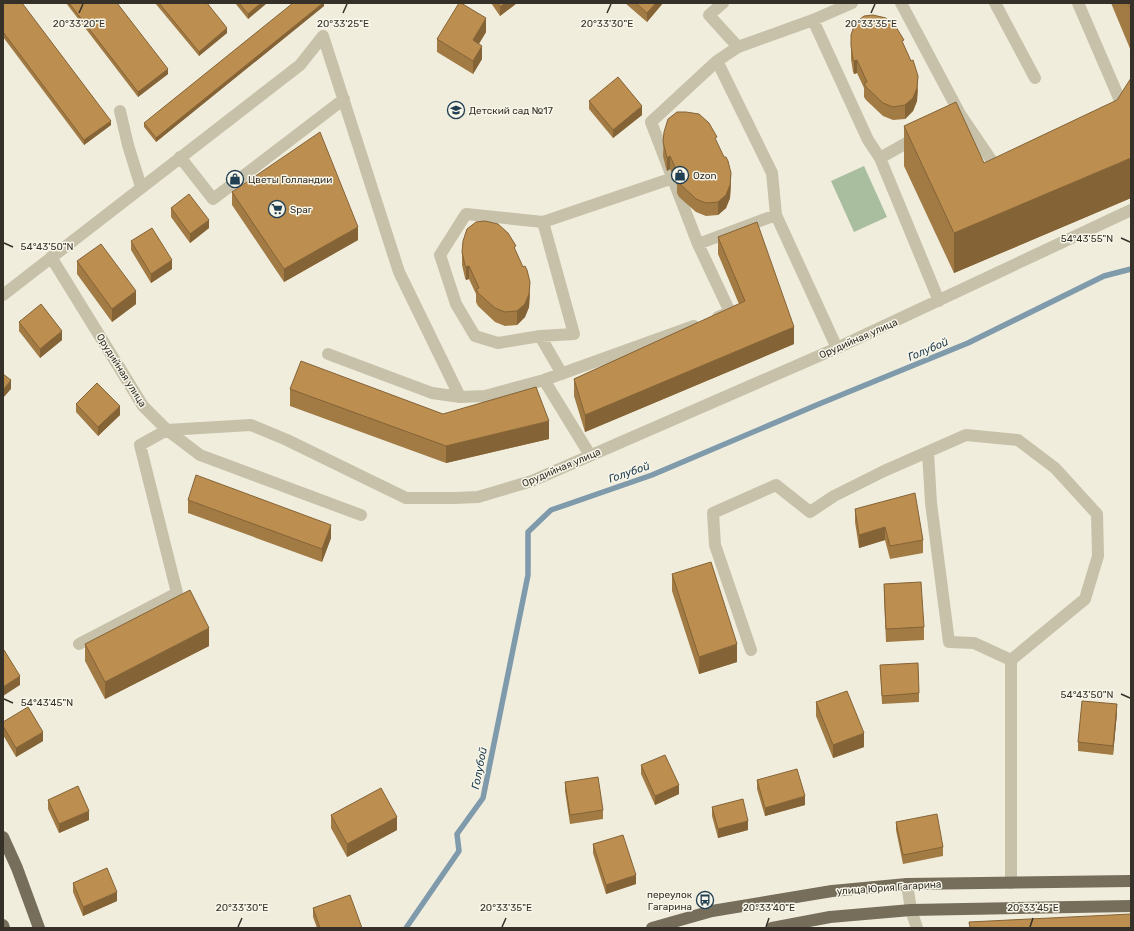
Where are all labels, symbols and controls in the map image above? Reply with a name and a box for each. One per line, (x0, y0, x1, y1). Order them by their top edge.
text: 20°33'20"E (53, 18, 105, 30)
text: 20°33'25"E (317, 18, 369, 30)
text: 20°33'30"E (581, 18, 633, 30)
text: 20°33'35"E (845, 18, 897, 30)
school or university icon: Детский сад №17 (446, 100, 466, 120)
place label: Детский сад №17 (469, 105, 553, 117)
shop icon: Ozon (670, 165, 690, 185)
shop icon: Цветы Голландии (225, 169, 245, 189)
place label: Ozon (693, 170, 717, 182)
place label: Цветы Голландии (248, 174, 332, 186)
supermarket icon: Spar (267, 199, 287, 219)
place label: Spar (290, 204, 312, 216)
text: 54°43'55"N (1061, 233, 1113, 245)
text: 54°43'50"N (21, 241, 74, 253)
street label: Орудийная улица (817, 316, 899, 362)
street label: Орудийная улица (94, 332, 149, 410)
water label: Голубой (906, 335, 951, 364)
street label: Орудийная улица (520, 446, 603, 490)
water label: Голубой (607, 459, 652, 486)
text: 54°43'50"N (1061, 689, 1114, 701)
text: 54°43'45"N (21, 697, 73, 709)
water label: Голубой (469, 746, 490, 790)
street label: улица Юрия Гагарина (836, 878, 942, 898)
place label: переулок Гагарина (647, 889, 693, 913)
bus stop icon: переулок Гагарина (695, 890, 715, 910)
text: 20°33'30"E (216, 902, 268, 914)
text: 20°33'35"E (480, 902, 532, 914)
text: 20°33'40"E (743, 902, 795, 914)
text: 20°33'45"E (1007, 902, 1059, 914)

